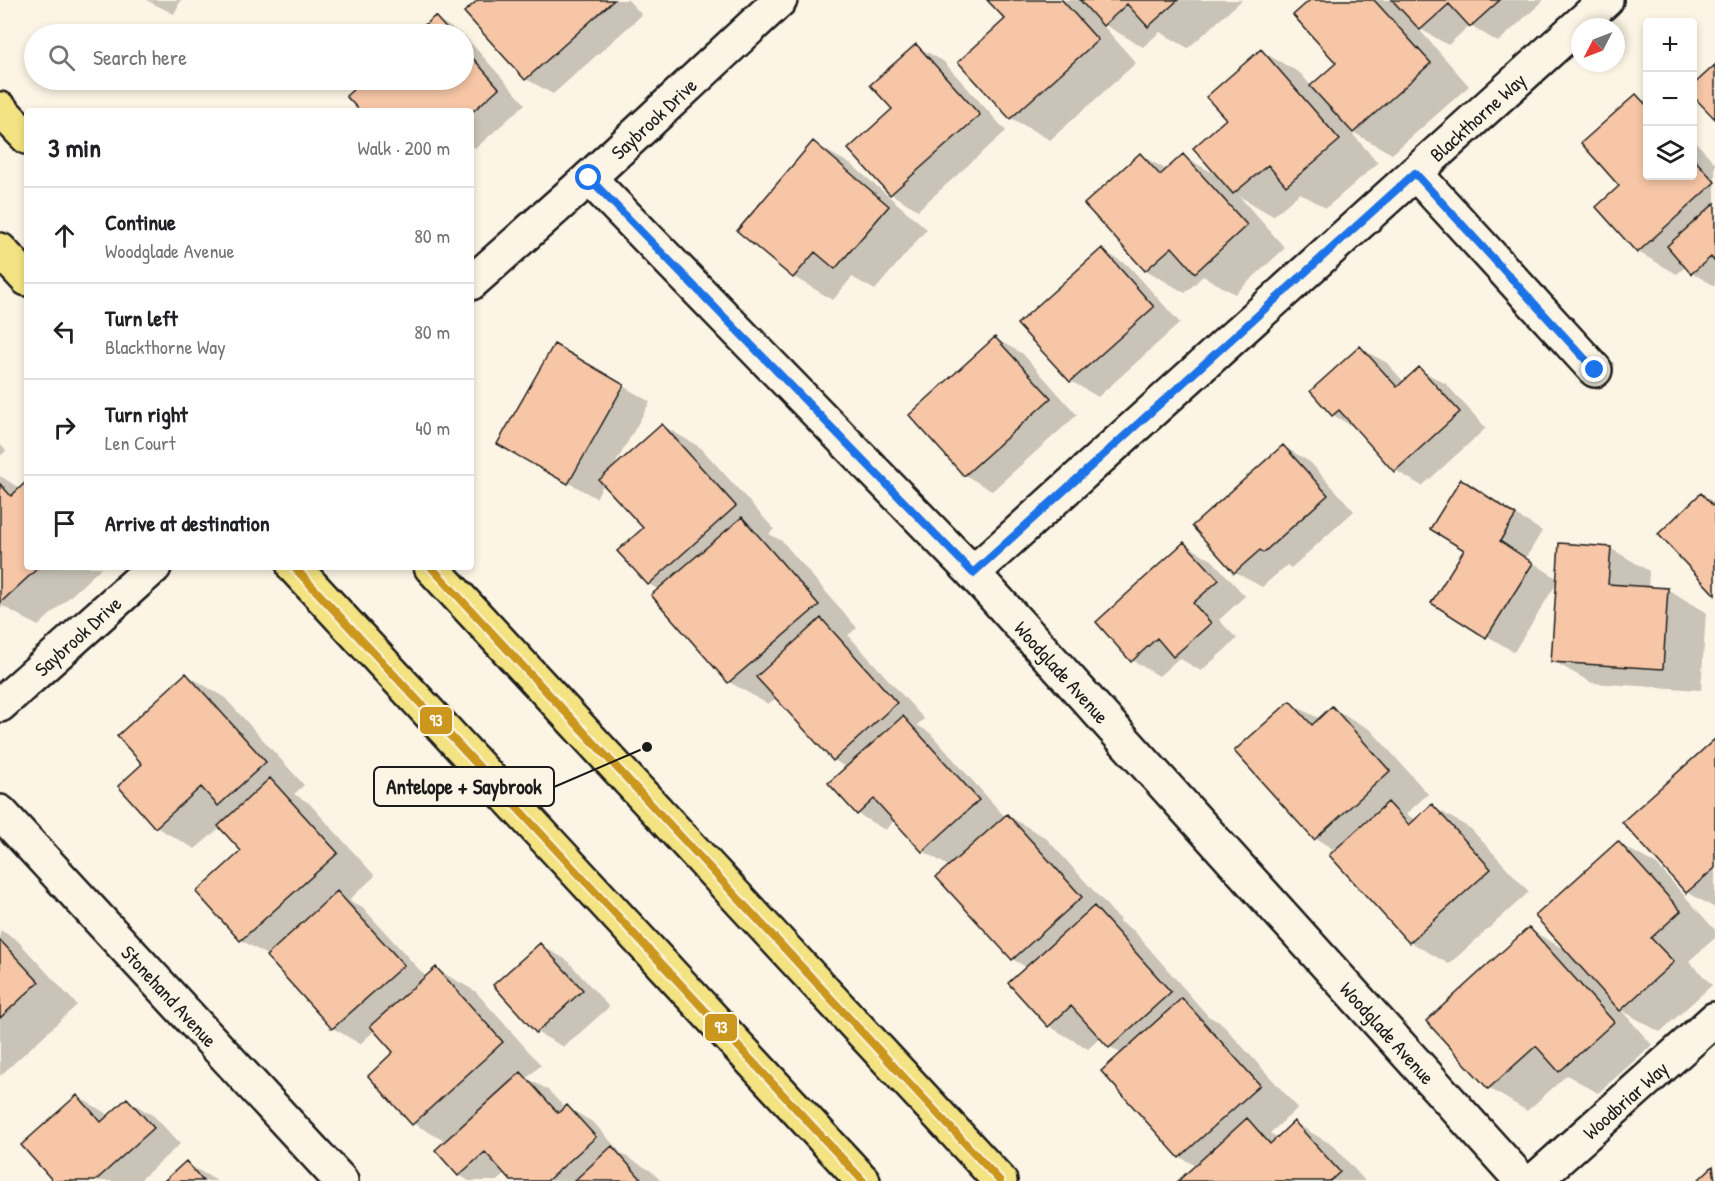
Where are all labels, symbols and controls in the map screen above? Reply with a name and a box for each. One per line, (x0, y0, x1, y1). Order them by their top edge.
north arrow (1571, 18, 1625, 72)
map controls (1643, 18, 1697, 180)
button: + (1643, 18, 1697, 72)
search box (24, 24, 474, 90)
icon: search (45, 41, 78, 74)
text: Search here (93, 42, 187, 72)
street label: Blackthorne Way (1423, 66, 1531, 167)
street label: Saybrook Drive (605, 71, 702, 165)
button: − (1643, 72, 1697, 126)
button: layers (1643, 126, 1697, 180)
text: 3 min (48, 130, 101, 165)
text: Walk · 200 m (358, 134, 450, 161)
route start (575, 164, 601, 190)
text: Continue (105, 207, 176, 237)
icon: ahead (48, 219, 81, 252)
text: 80 m (414, 222, 450, 249)
text: Woodglade Avenue (105, 237, 234, 264)
text: Turn left (105, 303, 178, 333)
icon: left (48, 315, 81, 348)
text: 80 m (414, 318, 450, 345)
text: Blackthorne Way (105, 333, 226, 360)
route end (1581, 356, 1607, 382)
text: Turn right (105, 399, 188, 429)
icon: right (48, 411, 81, 444)
text: 40 m (415, 414, 450, 441)
text: Len Court (105, 429, 176, 456)
icon: arrive (48, 507, 81, 540)
text: Arrive at destination (105, 508, 270, 538)
street label: Saybrook Drive (28, 589, 127, 682)
street label: Woodglade Avenue (1009, 615, 1116, 729)
line badge: 93 (419, 706, 453, 735)
text: 93 (429, 709, 443, 731)
callout: Antelope + Saybrook (374, 767, 554, 806)
text: Antelope + Saybrook (386, 772, 542, 802)
street label: Stonehand Avenue (116, 939, 224, 1052)
street label: Woodglade Avenue (1335, 975, 1441, 1090)
line badge: 93 (704, 1013, 738, 1042)
text: 93 (714, 1016, 728, 1038)
street label: Woodbriar Way (1577, 1054, 1673, 1145)

